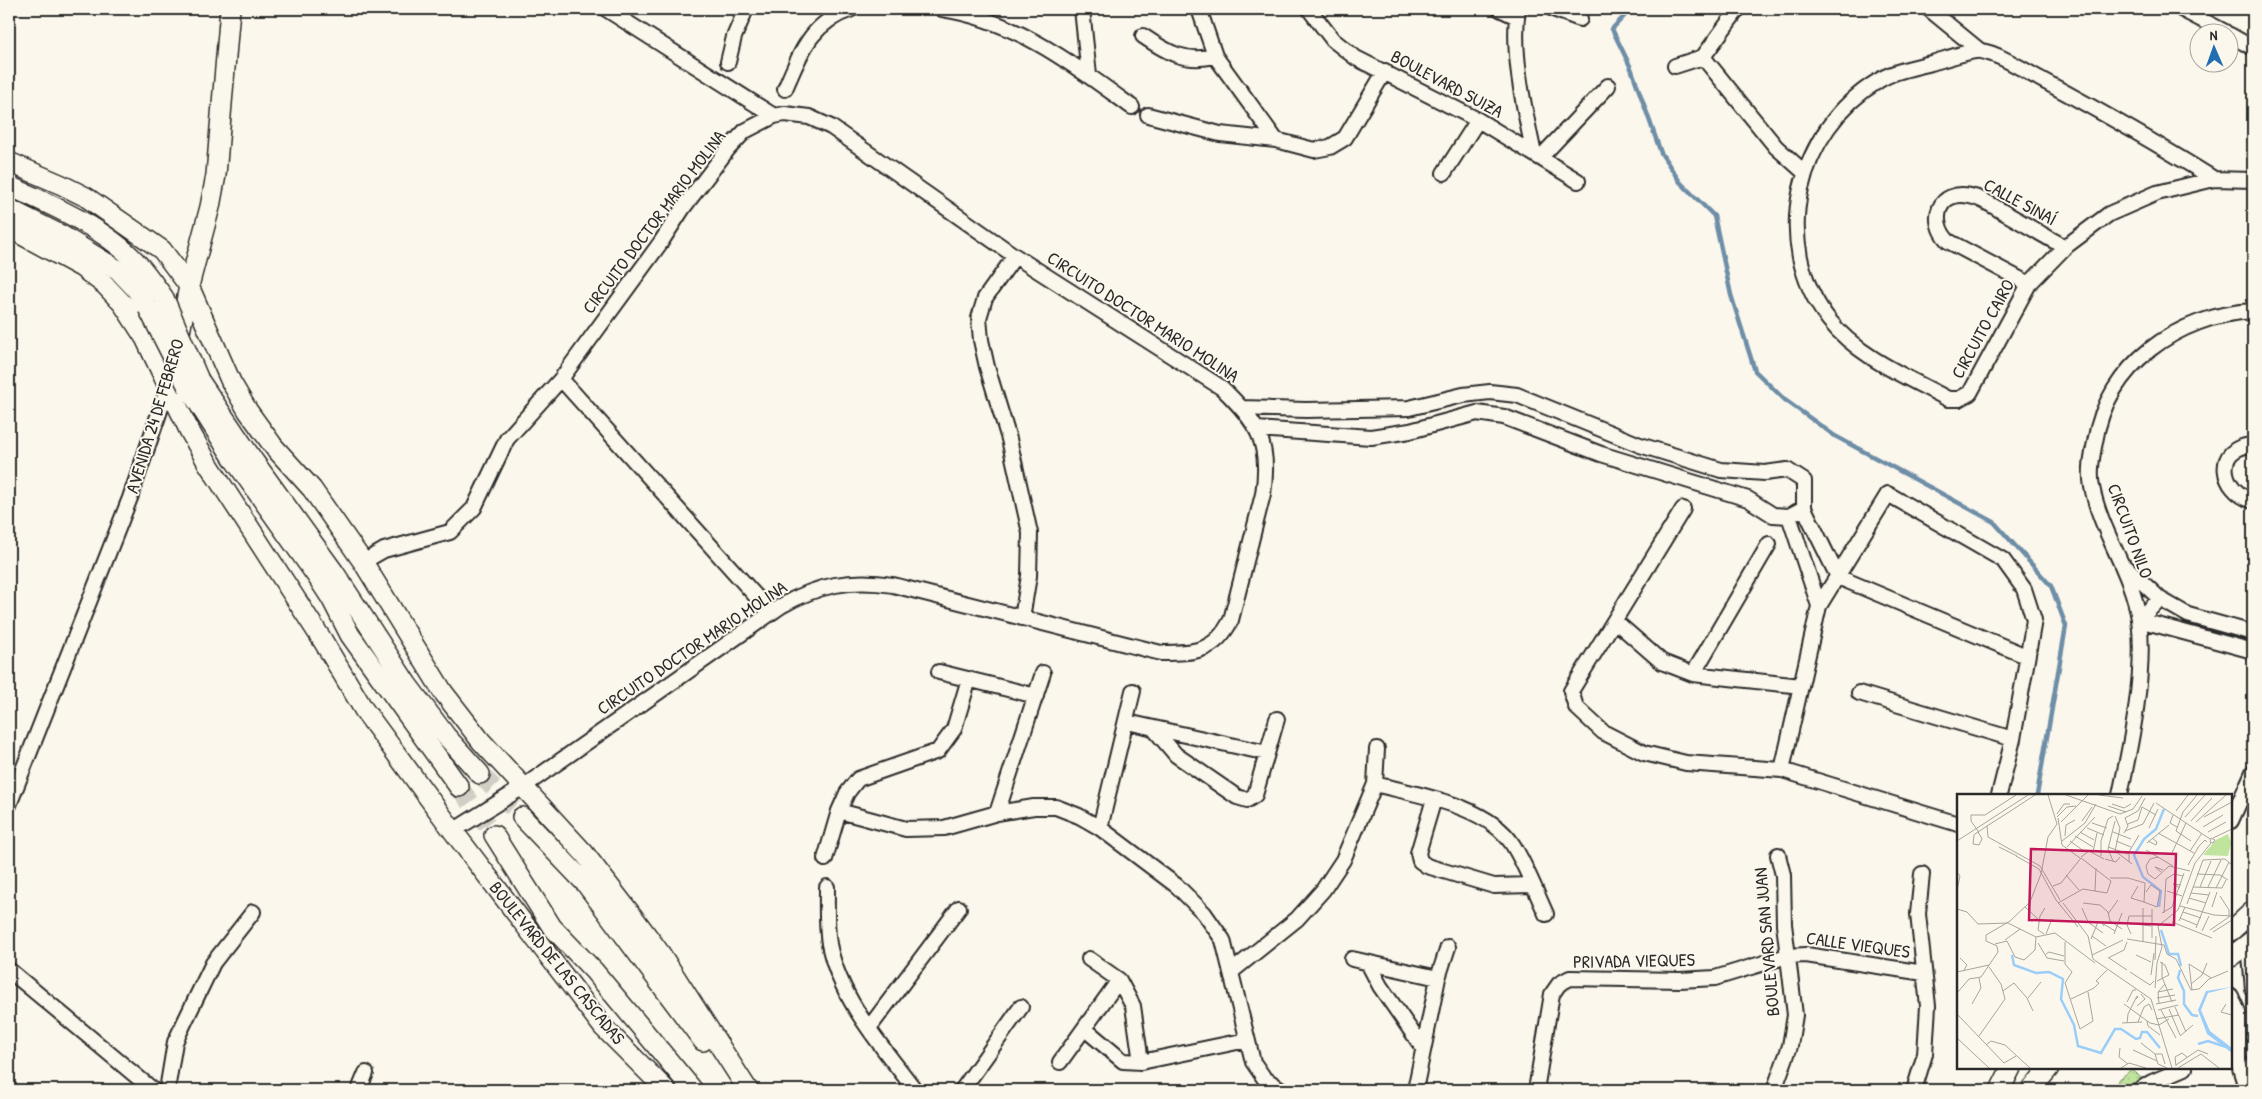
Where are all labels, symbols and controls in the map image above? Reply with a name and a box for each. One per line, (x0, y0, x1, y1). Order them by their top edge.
north arrow (2190, 22, 2240, 72)
text: N (2209, 25, 2218, 44)
street label: BOULEVARD SUIZA (1387, 43, 1508, 124)
street label: CIRCUITO DOCTOR MARIO MOLINA (576, 125, 731, 319)
street label: CALLE SINAÍ (1979, 172, 2061, 231)
street label: CIRCUITO DOCTOR MARIO MOLINA (1043, 245, 1244, 388)
street label: CIRCUITO CAIRO (1945, 275, 2020, 383)
street label: AVENIDA 24 DE FEBRERO (119, 336, 190, 496)
street label: CIRCUITO NILO (2102, 480, 2159, 582)
street label: CIRCUITO DOCTOR MARIO MOLINA (592, 574, 792, 721)
inset map (1957, 794, 2232, 1069)
street label: BOULEVARD SAN JUAN (1748, 867, 1785, 1017)
street label: BOULEVARD DE LAS CASCADAS (484, 876, 631, 1049)
street label: CALLE VIEQUES (1805, 925, 1911, 964)
street label: PRIVADA VIEQUES (1573, 947, 1695, 974)

